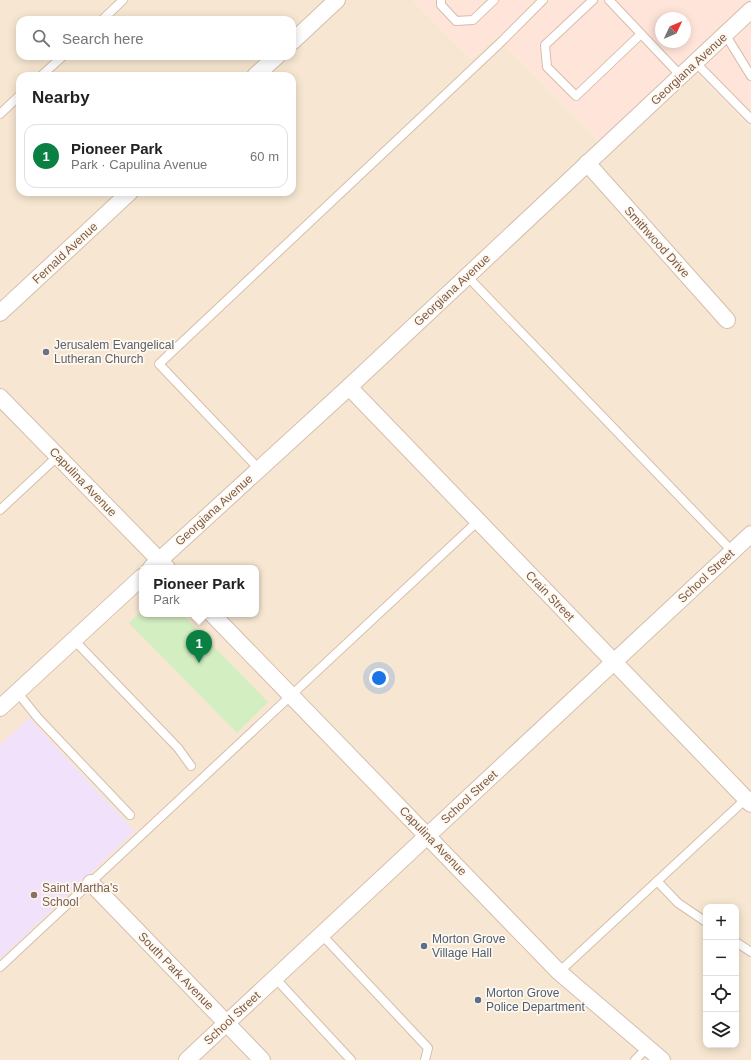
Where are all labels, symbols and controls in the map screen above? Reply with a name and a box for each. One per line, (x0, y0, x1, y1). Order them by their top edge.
north arrow (655, 12, 691, 48)
search box (16, 16, 296, 60)
icon: search (30, 27, 52, 49)
text: Search here (62, 30, 144, 47)
street label: Georgiana Avenue (648, 30, 730, 108)
text: Nearby (32, 88, 90, 107)
text: Pioneer Park (71, 140, 163, 157)
text: 1 (42, 149, 50, 164)
text: 60 m (250, 149, 279, 164)
text: Park · Capulina Avenue (71, 157, 207, 172)
street label: Smithwood Drive (621, 204, 693, 281)
street label: Fernald Avenue (30, 219, 101, 287)
street label: Georgiana Avenue (411, 251, 493, 329)
place label: Jerusalem Evangelical Lutheran Church (54, 338, 174, 366)
marker: Jerusalem Evangelical Lutheran Church (41, 347, 51, 357)
street label: Capulina Avenue (47, 445, 120, 520)
street label: Georgiana Avenue (172, 471, 256, 548)
street label: School Street (675, 546, 738, 606)
popup (139, 565, 259, 617)
street label: Crain Street (523, 568, 578, 624)
text: Pioneer Park (153, 575, 245, 592)
text: Park (153, 592, 180, 607)
pin: 1 (186, 630, 212, 663)
your location (369, 668, 389, 688)
street label: School Street (438, 767, 501, 827)
street label: Capulina Avenue (397, 804, 470, 879)
place label: Saint Martha's School (42, 881, 118, 909)
marker: Saint Martha's School (29, 890, 39, 900)
map controls (703, 904, 739, 1048)
button: + (703, 904, 739, 940)
street label: South Park Avenue (135, 929, 217, 1013)
place label: Morton Grove Village Hall (432, 932, 506, 960)
button: − (703, 940, 739, 976)
marker: Morton Grove Village Hall (419, 941, 429, 951)
button: locate (703, 976, 739, 1012)
place label: Morton Grove Police Department (486, 986, 585, 1014)
street label: School Street (201, 988, 264, 1048)
marker: Morton Grove Police Department (473, 995, 483, 1005)
button: layers (703, 1012, 739, 1048)

